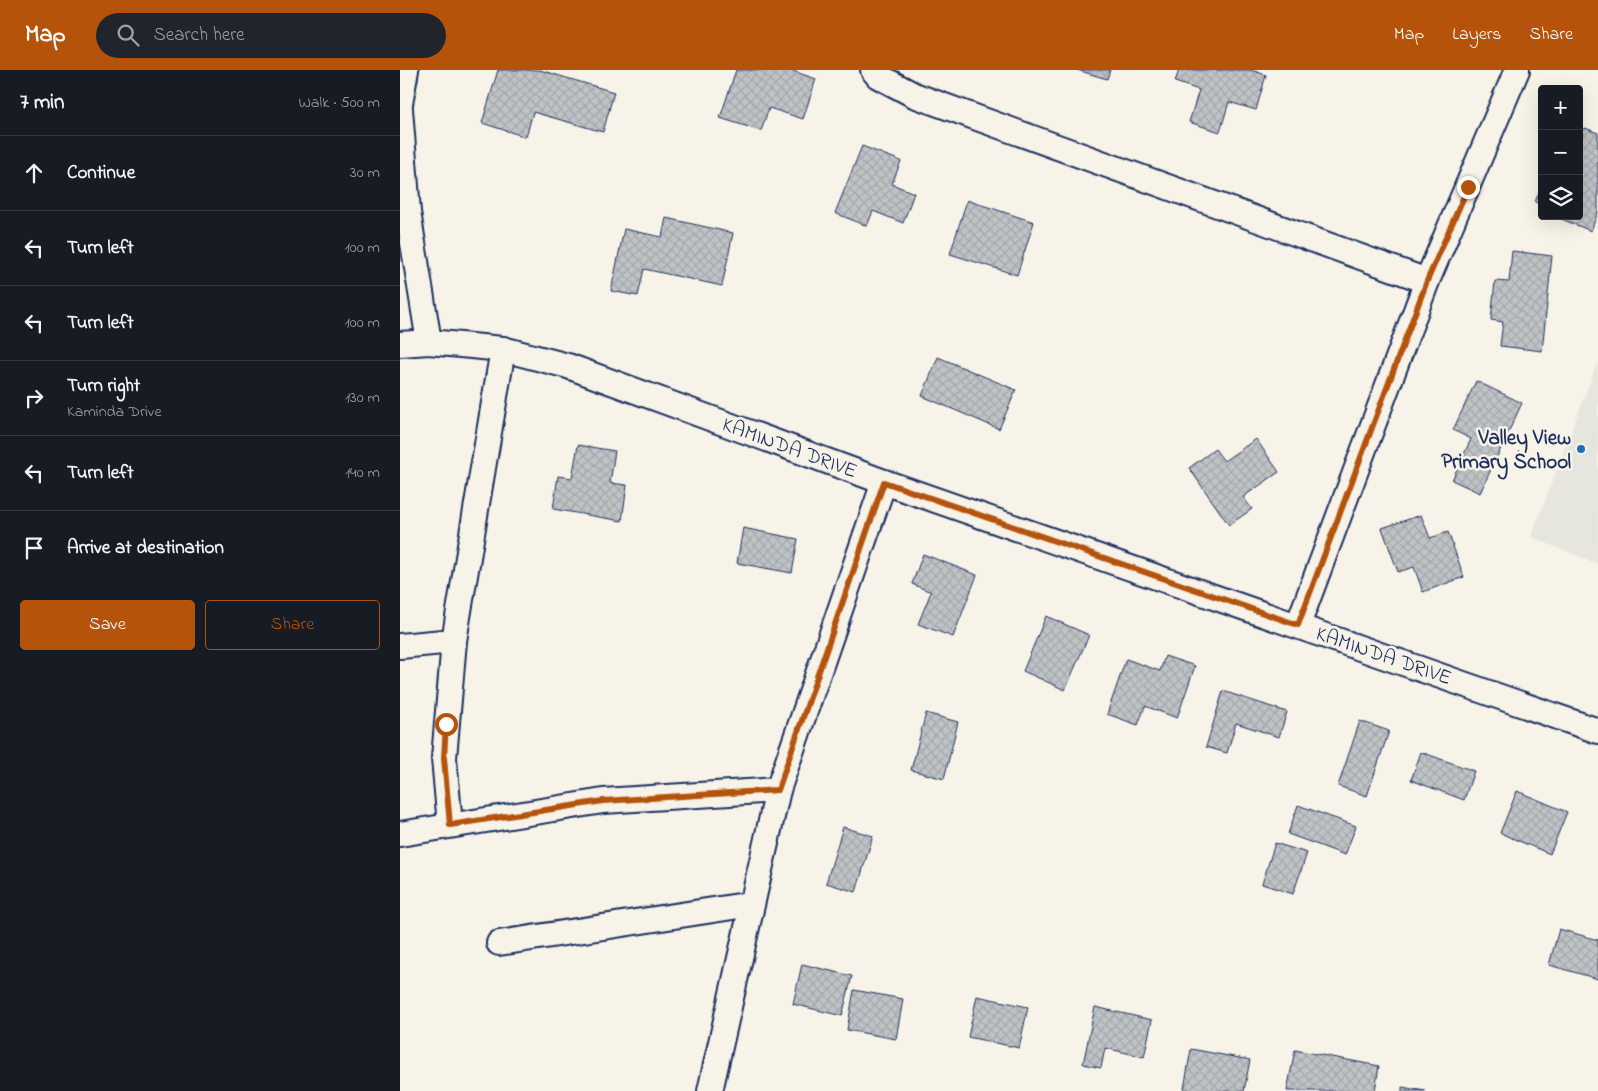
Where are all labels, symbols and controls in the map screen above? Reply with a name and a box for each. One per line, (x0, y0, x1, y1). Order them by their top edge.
search box (96, 13, 446, 58)
text: Map (25, 18, 66, 53)
icon: search (114, 21, 142, 49)
text: Search here (154, 22, 245, 49)
text: Map (1394, 22, 1424, 48)
text: Layers (1452, 22, 1502, 48)
text: Share (1530, 22, 1573, 48)
map controls (1538, 85, 1583, 220)
button: + (1538, 85, 1583, 130)
text: 7 min (20, 88, 64, 118)
text: Walk · 500 m (298, 91, 380, 115)
button: − (1538, 130, 1583, 175)
icon: ahead (20, 159, 48, 187)
text: Continue (67, 160, 135, 187)
text: 30 m (350, 161, 380, 185)
button: layers (1538, 175, 1583, 220)
route end (1457, 176, 1480, 199)
icon: left (20, 234, 48, 262)
text: Turn left (67, 235, 134, 262)
text: 100 m (345, 236, 380, 260)
icon: left (20, 309, 48, 337)
text: Turn left (67, 310, 134, 337)
text: 100 m (345, 311, 380, 335)
text: Turn right (67, 373, 140, 400)
icon: right (20, 384, 48, 412)
text: 130 m (345, 386, 380, 410)
text: Kaminda Drive (67, 400, 162, 424)
street label: KAMINDA DRIVE (718, 411, 861, 487)
place label: Valley View Primary School (1441, 424, 1571, 480)
marker: Valley View Primary School (1575, 443, 1587, 455)
icon: left (20, 459, 48, 487)
text: Turn left (67, 460, 134, 487)
text: 140 m (345, 461, 380, 485)
icon: arrive (20, 534, 48, 562)
text: Arrive at destination (67, 535, 224, 562)
button: Save (20, 600, 195, 650)
button: Share (205, 600, 380, 650)
street label: KAMINDA DRIVE (1311, 620, 1455, 694)
route start (435, 713, 458, 736)

